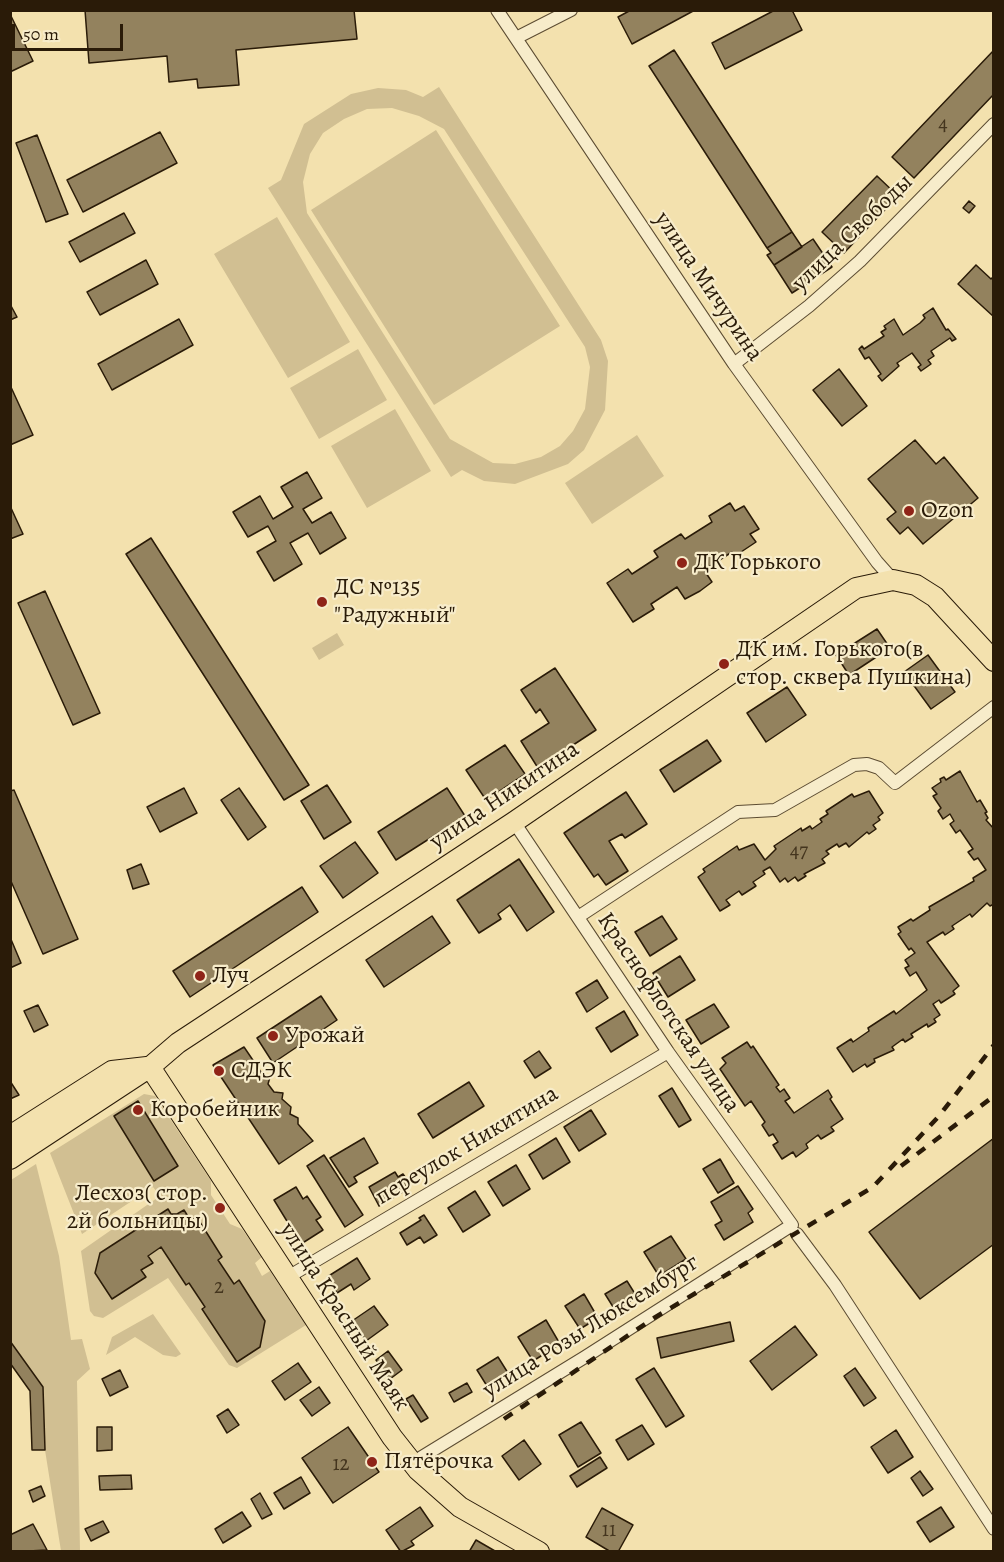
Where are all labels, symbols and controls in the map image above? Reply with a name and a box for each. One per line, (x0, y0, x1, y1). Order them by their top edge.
scale bar (15, 12, 126, 50)
text: 50 m (23, 22, 59, 46)
house number: 4 (938, 112, 948, 138)
street label: улица Свободы (787, 168, 919, 298)
street label: улица Мичурина (647, 207, 769, 367)
place label: Ozon (921, 497, 974, 525)
marker: Ozon (902, 504, 916, 518)
place label: ДК Горького (694, 549, 821, 577)
marker: ДК Горького (675, 556, 689, 570)
place label: ДС №135 "Радужный" (334, 574, 456, 630)
marker: ДС №135 "Радужный" (315, 595, 329, 609)
place label: ДК им. Горького(в стор. сквера Пушкина) (736, 636, 972, 692)
marker: ДК им. Горького(в стор. сквера Пушкина) (717, 657, 731, 671)
street label: улица Никитина (425, 735, 585, 857)
house number: 47 (790, 839, 808, 865)
street label: Краснофлотская улица (590, 907, 746, 1119)
place label: Луч (212, 962, 249, 990)
marker: Луч (193, 969, 207, 983)
place label: Урожай (285, 1022, 365, 1050)
marker: Урожай (266, 1029, 280, 1043)
place label: СДЭК (231, 1057, 291, 1085)
marker: СДЭК (212, 1064, 226, 1078)
street label: переулок Никитина (370, 1080, 564, 1212)
place label: Коробейник (150, 1096, 280, 1124)
marker: Коробейник (131, 1103, 145, 1117)
place label: Лесхоз( стор. 2й больницы) (67, 1180, 208, 1236)
marker: Лесхоз( стор. 2й больницы) (213, 1201, 227, 1215)
street label: улица Красный Маяк (272, 1217, 416, 1417)
street label: улица Розы Люксембург (478, 1249, 704, 1405)
house number: 2 (214, 1275, 224, 1301)
place label: Пятёрочка (384, 1448, 494, 1476)
house number: 12 (332, 1452, 350, 1478)
marker: Пятёрочка (365, 1455, 379, 1469)
house number: 11 (602, 1518, 616, 1544)

